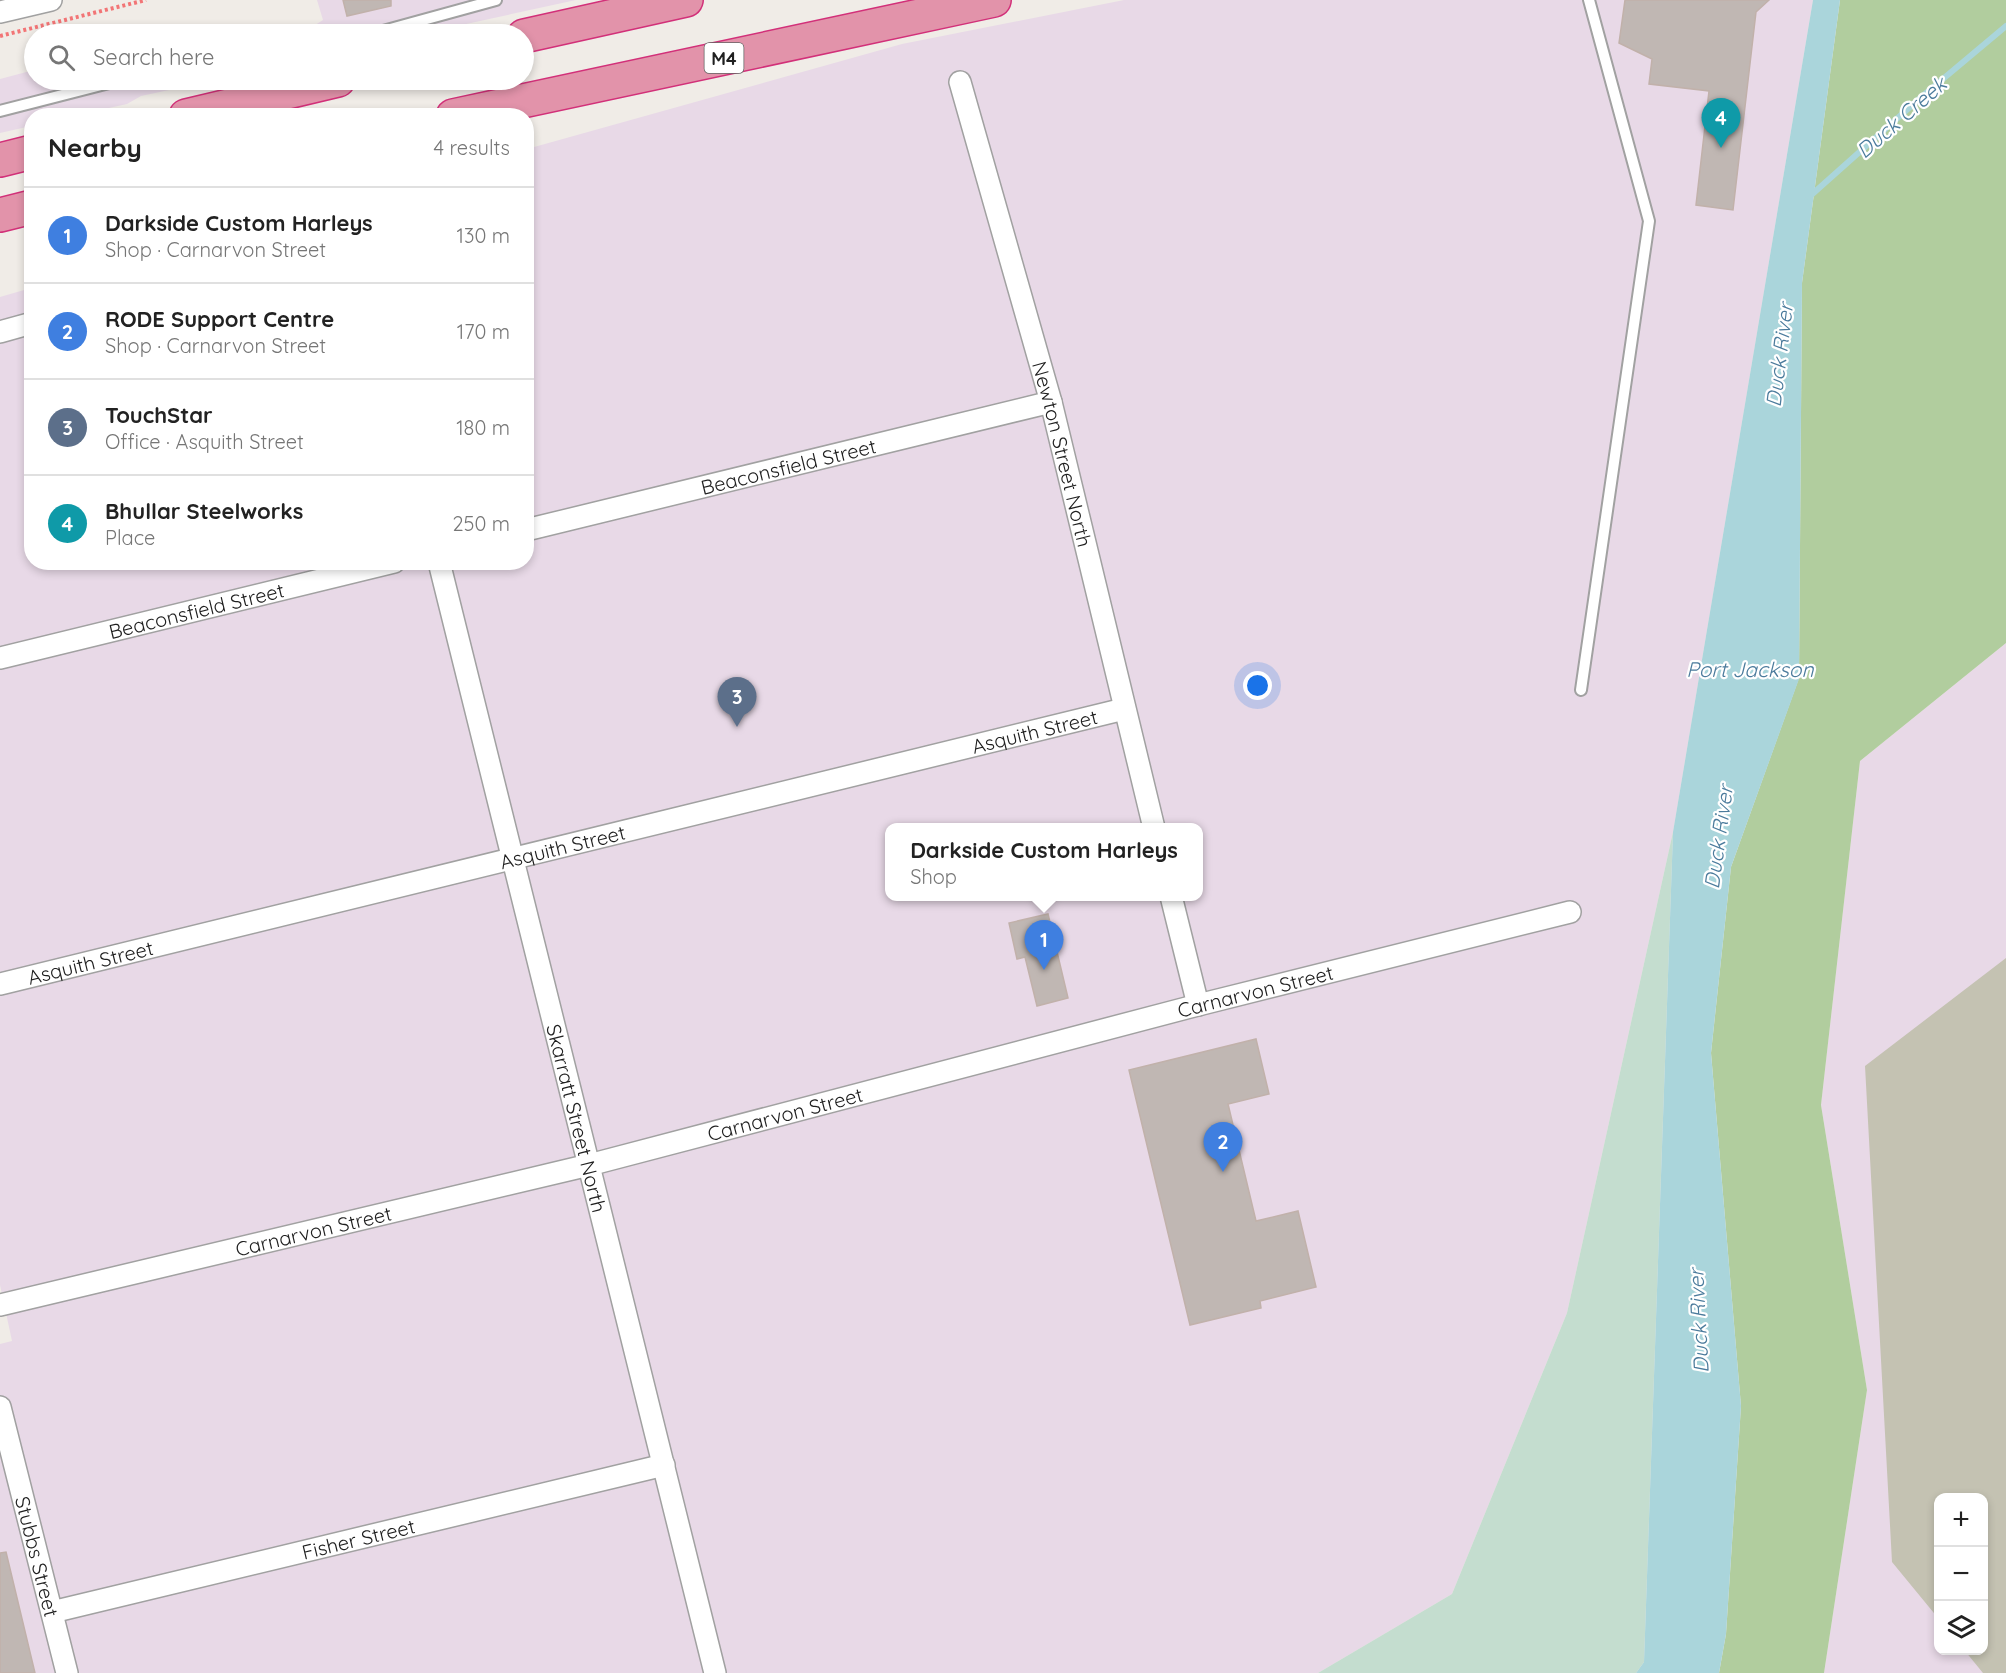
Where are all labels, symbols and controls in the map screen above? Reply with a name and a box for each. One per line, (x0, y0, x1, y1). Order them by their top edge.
search box (24, 24, 534, 90)
icon: search (45, 41, 78, 74)
text: Search here (93, 43, 214, 71)
road number: M4 (704, 43, 744, 73)
water label: Duck Creek (1851, 70, 1953, 163)
pin: 4 (1702, 98, 1740, 148)
text: Nearby (48, 131, 142, 164)
text: 4 results (434, 135, 510, 160)
text: Darkside Custom Harleys (105, 209, 373, 237)
text: 1 (64, 223, 71, 248)
text: 130 m (457, 223, 510, 248)
text: Shop · Carnarvon Street (105, 237, 326, 262)
water label: Duck River (1760, 299, 1799, 408)
text: RODE Support Centre (105, 305, 334, 333)
text: 2 (62, 319, 73, 344)
text: 170 m (457, 319, 510, 344)
text: Shop · Carnarvon Street (105, 333, 326, 358)
street label: Newton Street North (1028, 358, 1098, 549)
text: TouchStar (105, 401, 213, 429)
text: 3 (62, 415, 73, 440)
text: 180 m (456, 415, 510, 440)
text: Office · Asquith Street (105, 429, 304, 454)
street label: Beaconsfield Street (698, 433, 879, 499)
text: Bhullar Steelworks (105, 497, 303, 525)
text: 4 (62, 511, 73, 536)
text: 250 m (452, 511, 510, 536)
text: Place (105, 525, 155, 550)
street label: Beaconsfield Street (106, 577, 287, 644)
water label: Port Jackson (1686, 656, 1815, 682)
your location (1243, 671, 1272, 700)
pin: 3 (718, 678, 756, 727)
street label: Asquith Street (969, 703, 1100, 758)
water label: Duck River (1698, 781, 1739, 891)
street label: Asquith Street (497, 819, 628, 874)
popup (885, 823, 1203, 901)
text: Darkside Custom Harleys (910, 836, 1178, 864)
text: Shop (910, 864, 957, 889)
pin: 1 (1024, 920, 1064, 970)
street label: Asquith Street (25, 934, 156, 989)
street label: Carnarvon Street (1175, 959, 1336, 1022)
street label: Skarratt Street North (542, 1021, 613, 1215)
street label: Carnarvon Street (705, 1081, 866, 1146)
pin: 2 (1204, 1122, 1242, 1172)
street label: Carnarvon Street (233, 1200, 394, 1261)
water label: Duck River (1682, 1265, 1714, 1374)
map controls (1934, 1493, 1988, 1655)
button: + (1934, 1493, 1988, 1547)
street label: Stubbs Street (10, 1494, 65, 1619)
street label: Fisher Street (299, 1513, 418, 1564)
button: − (1934, 1547, 1988, 1601)
button: layers (1934, 1601, 1988, 1655)

